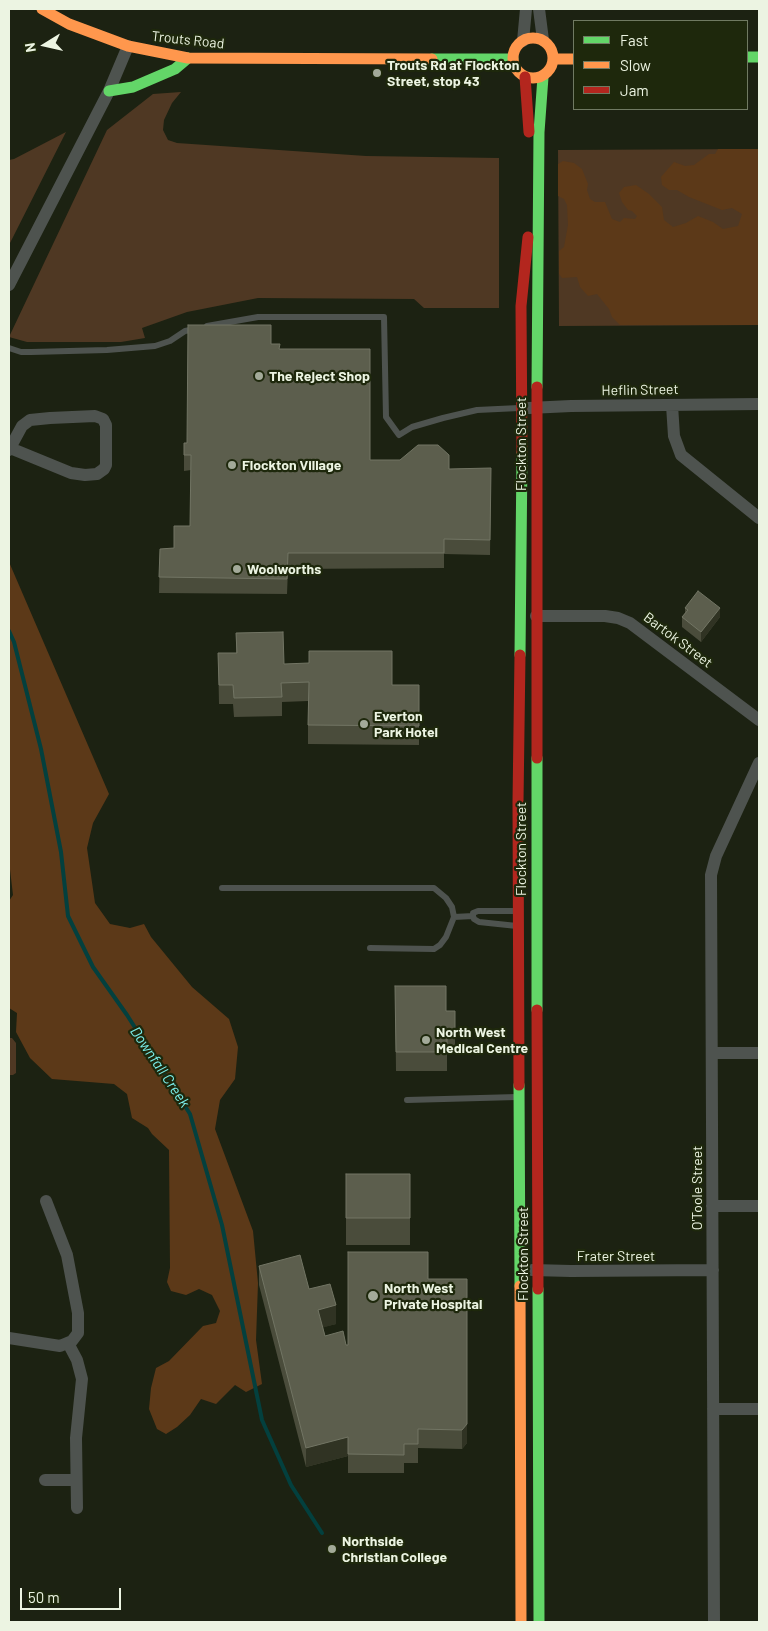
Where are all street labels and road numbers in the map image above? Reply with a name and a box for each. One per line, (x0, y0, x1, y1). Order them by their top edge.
street label: Trouts Road (151, 28, 225, 52)
street label: Heflin Street (601, 381, 679, 399)
street label: Flockton Street (513, 397, 529, 491)
street label: Bartok Street (640, 609, 716, 671)
street label: Flockton Street (513, 802, 529, 896)
street label: O'Toole Street (689, 1146, 705, 1230)
street label: Flockton Street (515, 1207, 531, 1301)
street label: Frater Street (577, 1248, 655, 1264)

